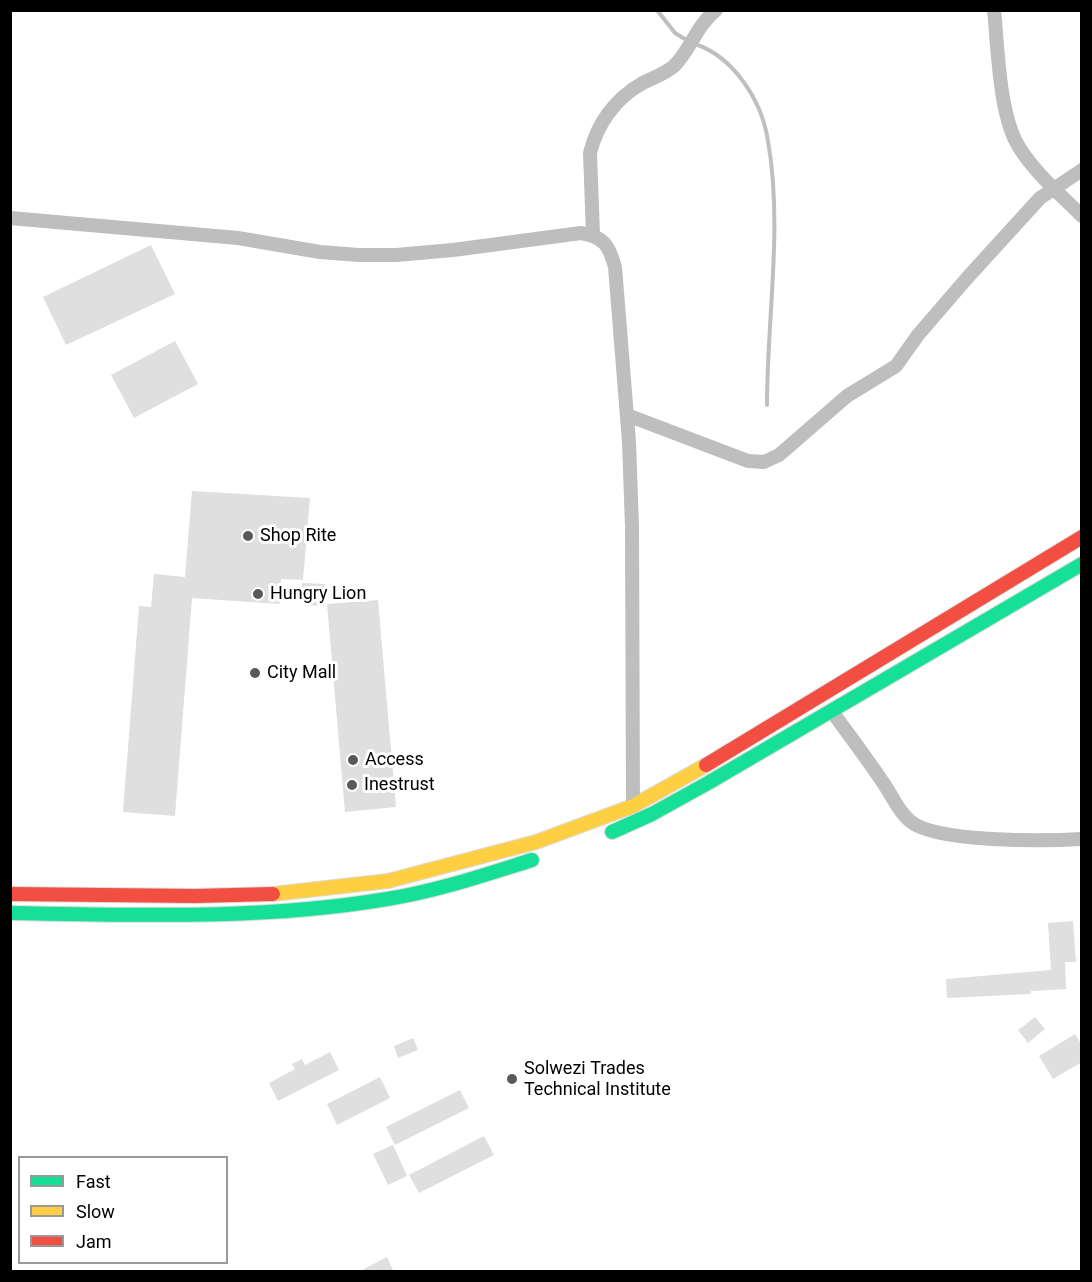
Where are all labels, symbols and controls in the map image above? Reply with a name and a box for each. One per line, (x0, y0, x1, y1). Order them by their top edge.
place label: Shop Rite (260, 525, 336, 547)
marker: Shop Rite (241, 529, 255, 543)
place label: Hungry Lion (270, 583, 366, 605)
marker: Hungry Lion (251, 587, 265, 601)
place label: City Mall (267, 662, 336, 684)
marker: City Mall (248, 666, 262, 680)
place label: Access (365, 749, 424, 771)
marker: Access (346, 753, 360, 767)
place label: Inestrust (364, 774, 435, 796)
marker: Inestrust (345, 778, 359, 792)
place label: Solwezi Trades Technical Institute (524, 1058, 671, 1100)
marker: Solwezi Trades Technical Institute (505, 1072, 519, 1086)
legend (18, 1156, 228, 1264)
text: Fast (76, 1171, 111, 1192)
text: Slow (76, 1201, 115, 1222)
text: Jam (76, 1231, 112, 1252)

